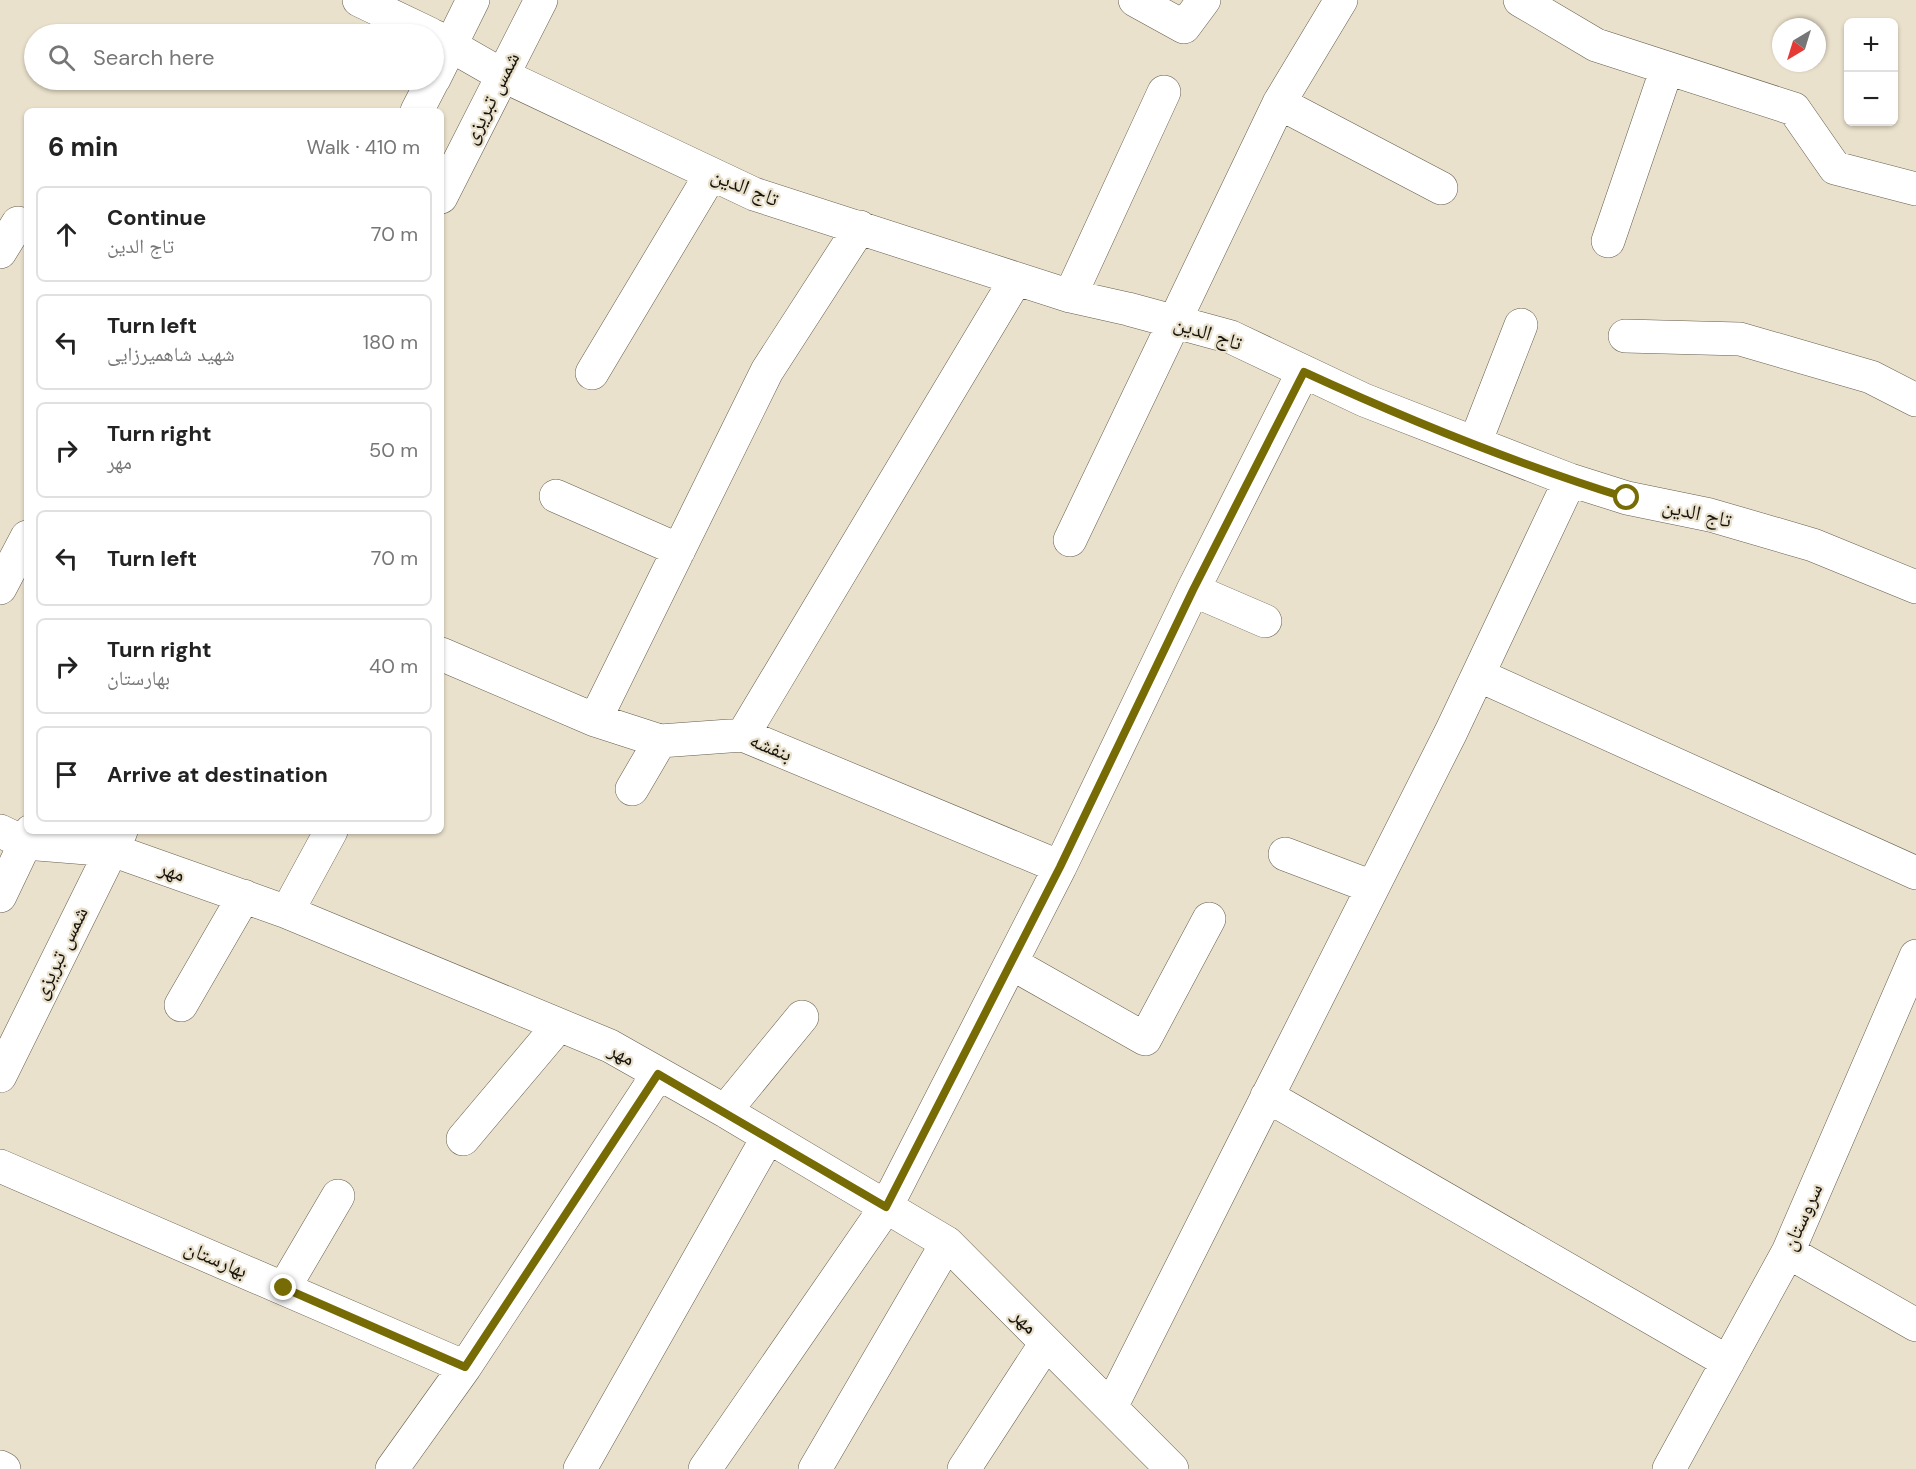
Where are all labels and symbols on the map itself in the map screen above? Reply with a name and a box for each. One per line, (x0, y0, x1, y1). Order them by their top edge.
north arrow (1772, 18, 1826, 72)
street label: شمس تبریزی (456, 47, 526, 149)
street label: تاج الدین (707, 161, 783, 213)
street label: تاج الدین (1170, 309, 1246, 357)
route start (1613, 484, 1639, 510)
street label: تاج الدین (1660, 491, 1734, 535)
street label: بنفشه (746, 726, 796, 768)
street label: مهر (154, 853, 189, 888)
street label: شمس تبریزی (26, 902, 94, 1004)
street label: مهر (603, 1035, 640, 1072)
street label: سروستان (1775, 1179, 1829, 1255)
street label: بهارستان (180, 1233, 252, 1285)
route end (270, 1274, 296, 1300)
street label: مهر (1005, 1301, 1044, 1340)

